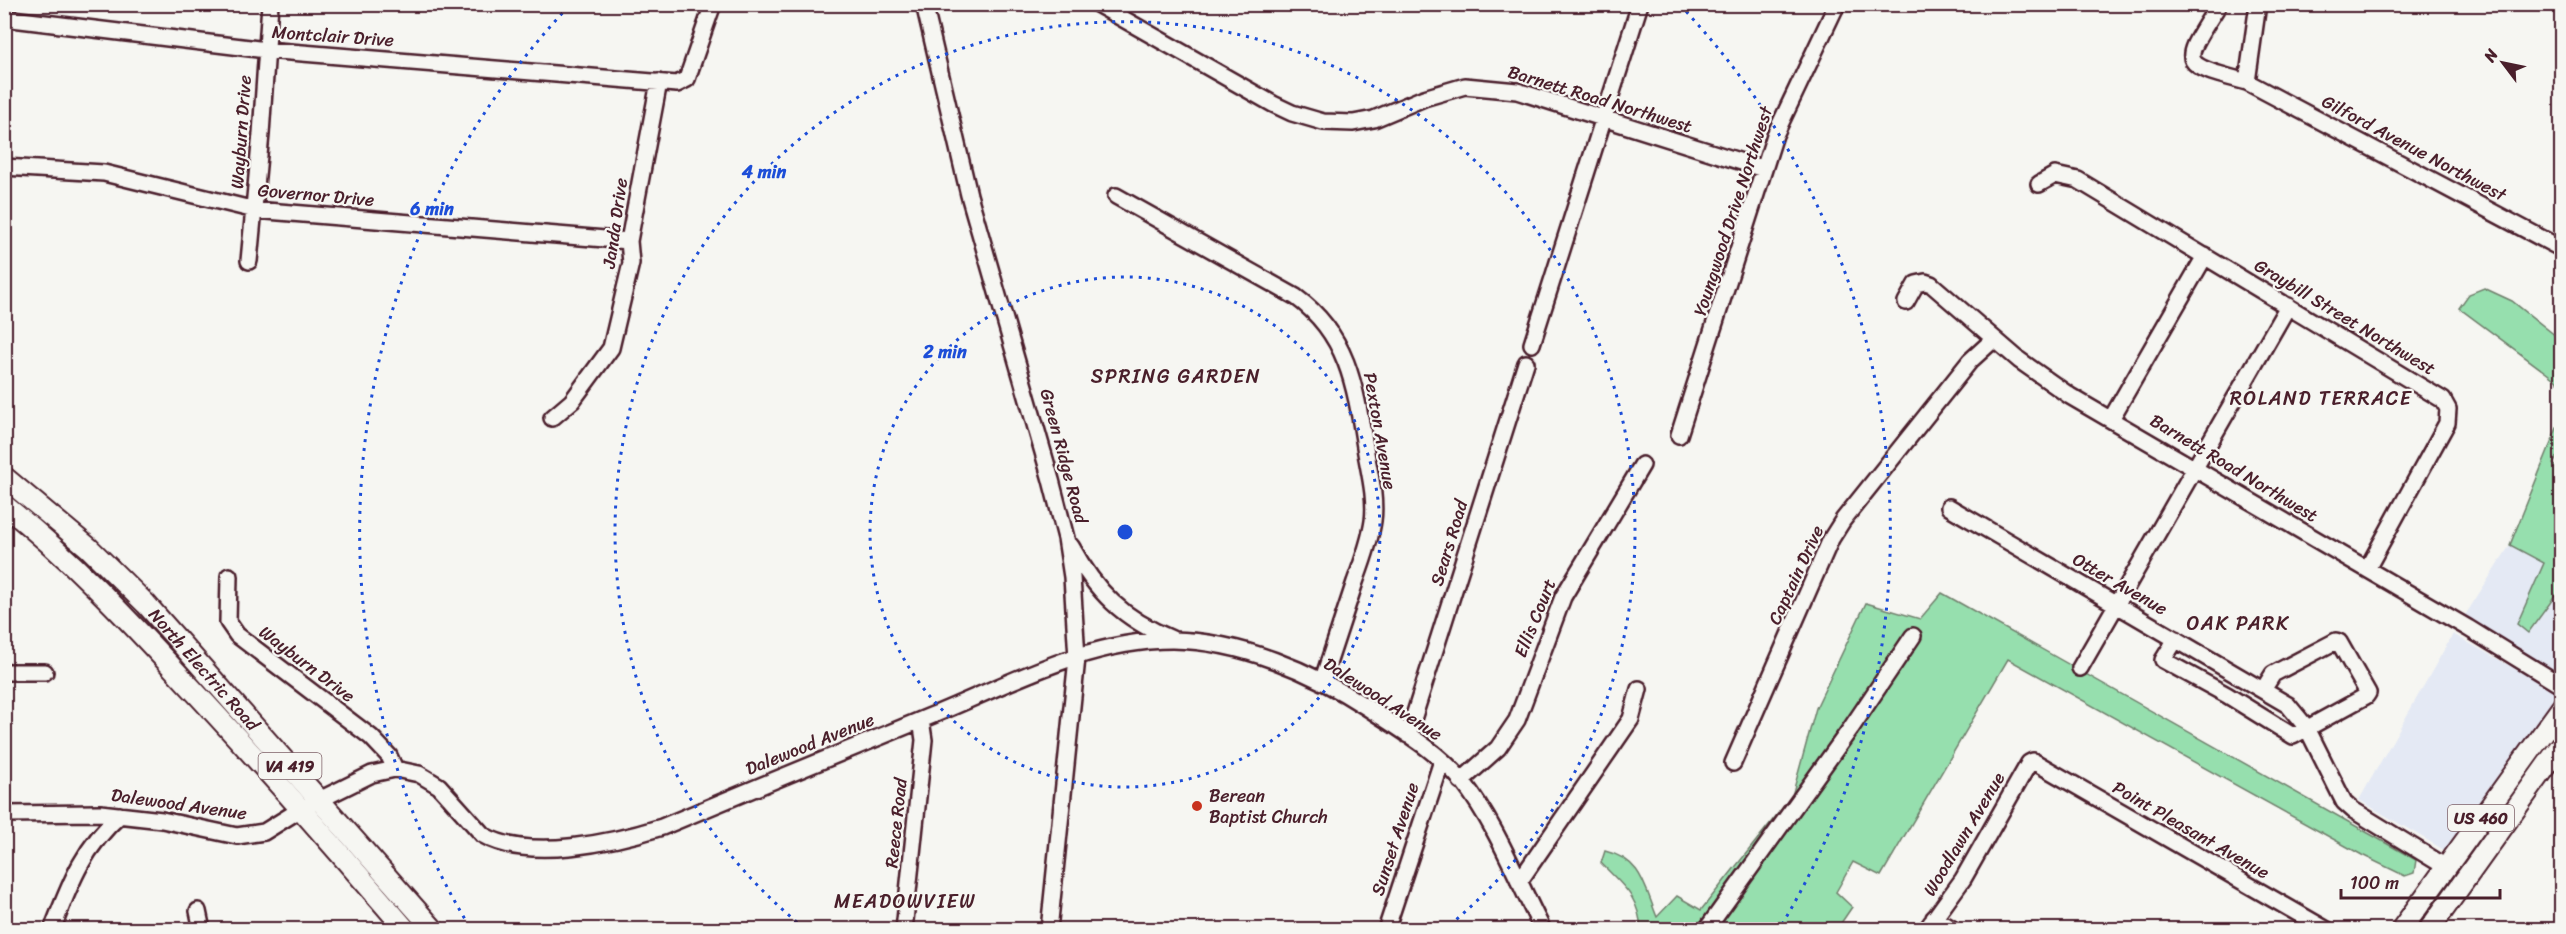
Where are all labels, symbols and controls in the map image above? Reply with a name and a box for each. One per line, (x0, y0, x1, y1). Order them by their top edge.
street label: Montclair Drive (271, 16, 395, 56)
north arrow (2473, 33, 2533, 93)
text: N (2475, 42, 2506, 69)
street label: Barnett Road Northwest (1504, 56, 1696, 142)
street label: Wayburn Drive (221, 74, 261, 190)
street label: Gilford Avenue Northwest (2316, 86, 2513, 211)
street label: Youngwood Drive Northwest (1684, 101, 1782, 320)
text: 4 min (741, 156, 787, 188)
street label: Governor Drive (256, 174, 376, 216)
street label: Janda Drive (593, 176, 637, 271)
text: 6 min (409, 193, 454, 225)
street label: Graybill Street Northwest (2248, 250, 2442, 384)
text: 2 min (922, 336, 967, 368)
district label: SPRING GARDEN (1091, 359, 1261, 394)
street label: Pexton Avenue (1354, 370, 1406, 492)
district label: ROLAND TERRACE (2230, 381, 2413, 416)
street label: Green Ridge Road (1031, 385, 1098, 528)
street label: Barnett Road Northwest (2144, 405, 2324, 531)
street label: Sears Road (1421, 495, 1478, 590)
street label: Captain Drive (1759, 520, 1833, 630)
centre of rings (1115, 522, 1135, 542)
street label: Otter Avenue (2066, 544, 2174, 624)
street label: Ellis Court (1505, 574, 1565, 662)
street label: North Electric Road (140, 600, 268, 740)
district label: OAK PARK (2186, 606, 2290, 641)
street label: Wayburn Drive (252, 617, 362, 711)
street label: Dalewood Avenue (1317, 648, 1449, 750)
street label: Dalewood Avenue (741, 704, 879, 784)
road number: VA 419 (258, 753, 322, 779)
street label: Woodlawn Avenue (1914, 765, 2014, 902)
street label: Point Pleasant Avenue (2106, 772, 2276, 888)
street label: Reece Road (875, 775, 917, 870)
street label: Sunset Avenue (1362, 778, 1428, 900)
street label: Dalewood Avenue (109, 779, 249, 829)
place label: Berean Baptist Church (1209, 780, 1328, 833)
marker: Berean Baptist Church (1190, 799, 1204, 813)
road number: US 460 (2448, 805, 2514, 831)
scale bar (2341, 862, 2500, 900)
text: 100 m (2350, 867, 2399, 899)
district label: MEADOWVIEW (834, 884, 976, 919)

